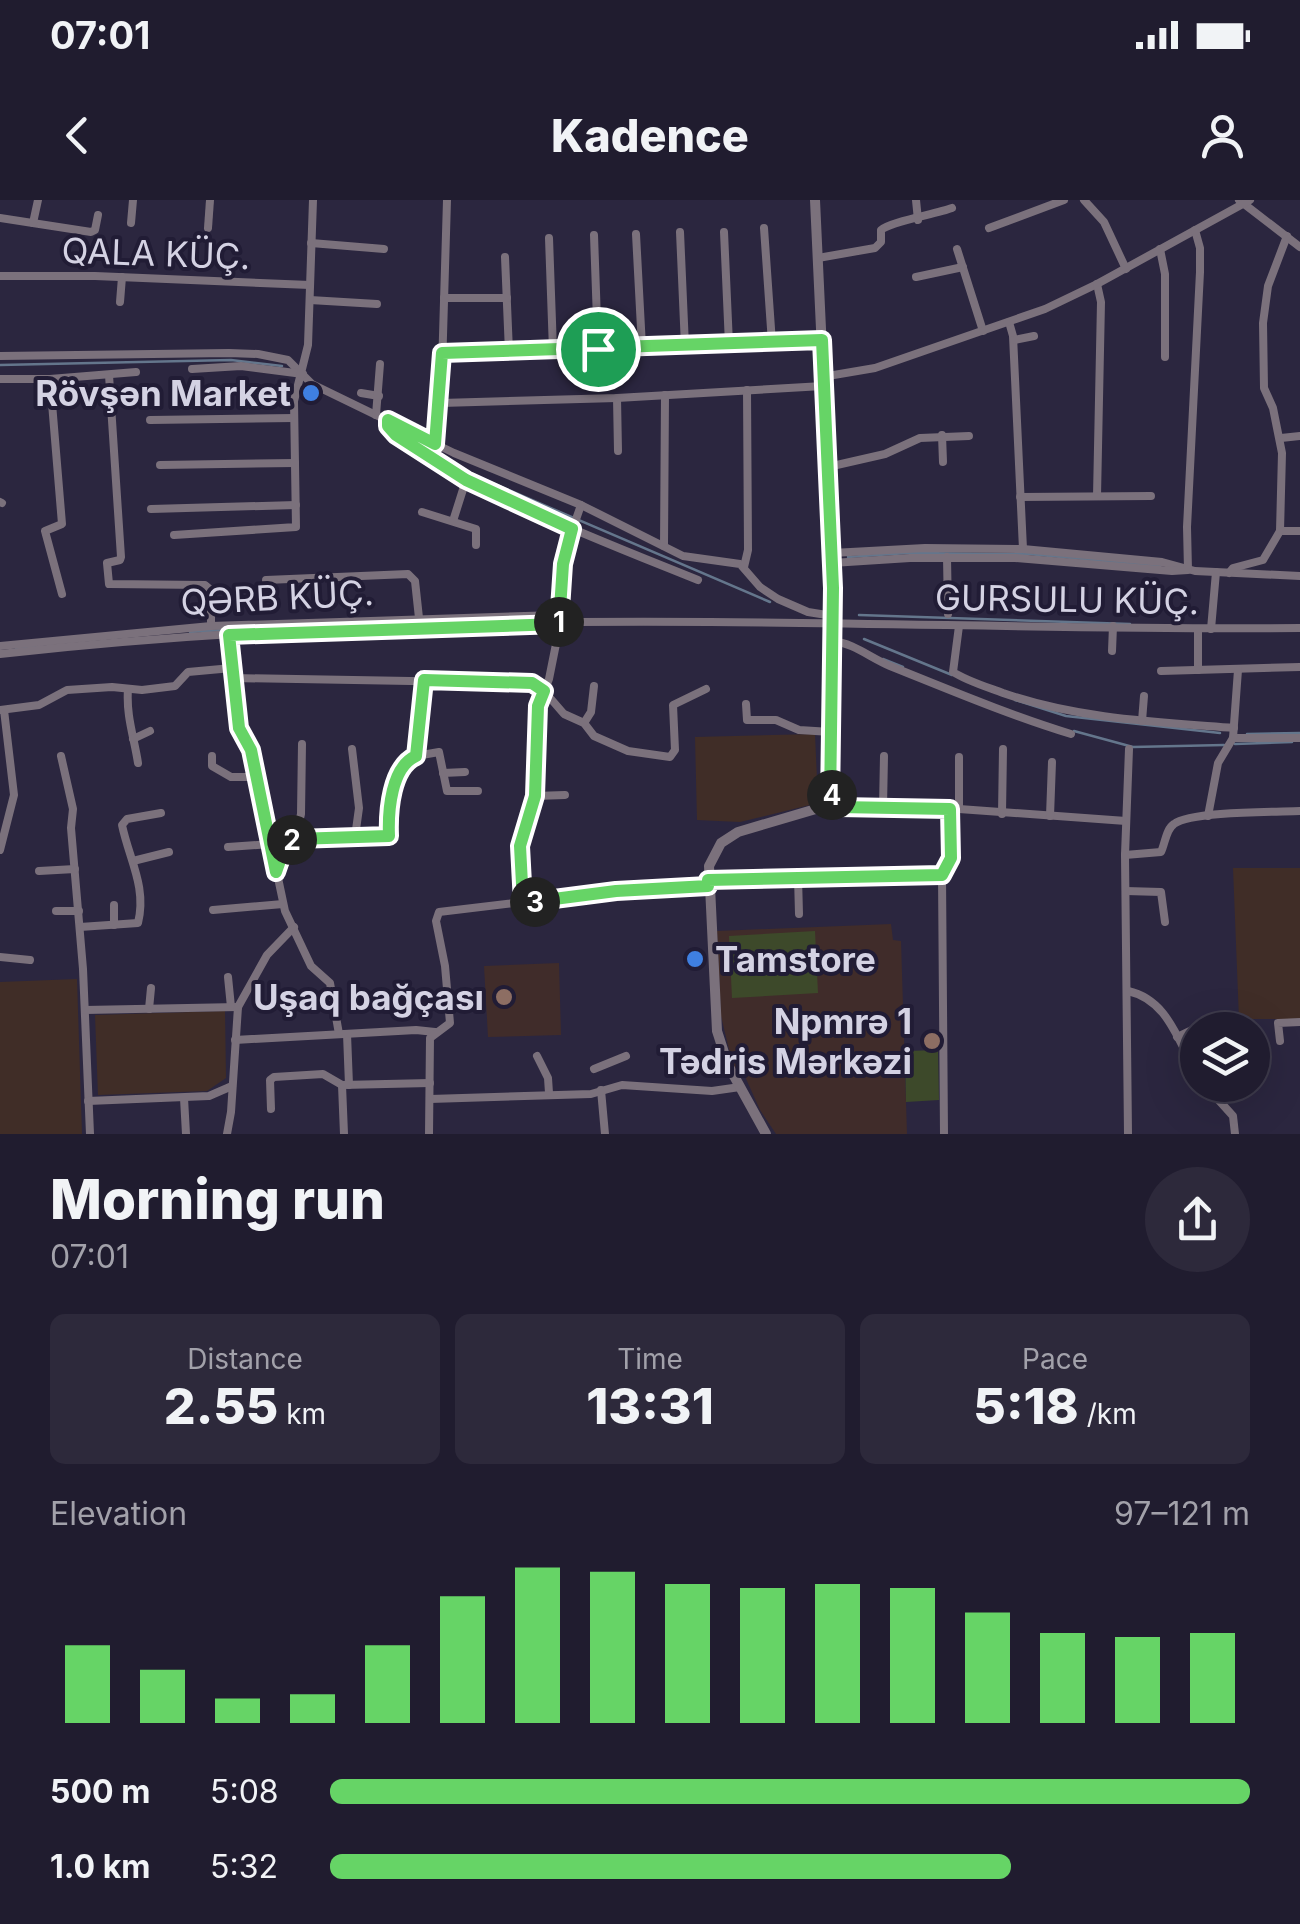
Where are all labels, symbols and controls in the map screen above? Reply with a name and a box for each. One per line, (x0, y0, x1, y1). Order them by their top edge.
text: 07:01 (50, 12, 150, 58)
icon: back (50, 108, 105, 163)
text: Kadence (551, 108, 749, 163)
icon: person (1195, 108, 1250, 163)
street label: QALA KÜÇ. (61, 229, 251, 277)
pin (556, 307, 641, 392)
icon: arrive (571, 322, 626, 377)
place label: Rövşən Market (35, 372, 291, 414)
marker: Rövşən Market (300, 382, 322, 404)
street label: QƏRB KÜÇ. (179, 571, 375, 623)
street label: GURSULU KÜÇ. (935, 576, 1199, 622)
pin: 1 (534, 597, 584, 647)
text: 1 (553, 605, 565, 639)
pin: 4 (807, 770, 857, 820)
text: 4 (823, 778, 841, 812)
pin: 2 (267, 815, 317, 865)
text: 2 (283, 823, 301, 857)
pin: 3 (510, 877, 560, 927)
text: 3 (526, 885, 544, 919)
place label: Tamstore (715, 938, 876, 980)
marker: Tamstore (684, 948, 706, 970)
place label: Uşaq bağçası (253, 976, 484, 1018)
marker: Uşaq bağçası (493, 986, 515, 1008)
place label: Npmrə 1 Tədris Mərkəzi (659, 1000, 912, 1082)
map controls (1180, 1012, 1270, 1102)
button: layers (1180, 1012, 1270, 1102)
marker: Npmrə 1 Tədris Mərkəzi (921, 1030, 943, 1052)
text: Morning run (50, 1166, 385, 1232)
button: share (1145, 1167, 1250, 1272)
text: 07:01 (50, 1237, 129, 1276)
text: Distance (187, 1342, 303, 1376)
text: Time (617, 1342, 683, 1376)
text: Pace (1022, 1342, 1088, 1376)
text: 2.55 (164, 1376, 278, 1436)
text: 13:31 (586, 1376, 714, 1436)
text: 5:18 (973, 1376, 1079, 1436)
text: km (278, 1397, 326, 1431)
text: /km (1079, 1397, 1137, 1431)
text: Elevation (50, 1494, 187, 1533)
text: 97–121 m (1114, 1494, 1250, 1533)
text: 500 m (50, 1772, 150, 1811)
text: 5:08 (210, 1772, 279, 1811)
text: 1.0 km (50, 1847, 150, 1886)
text: 5:32 (210, 1847, 278, 1886)

